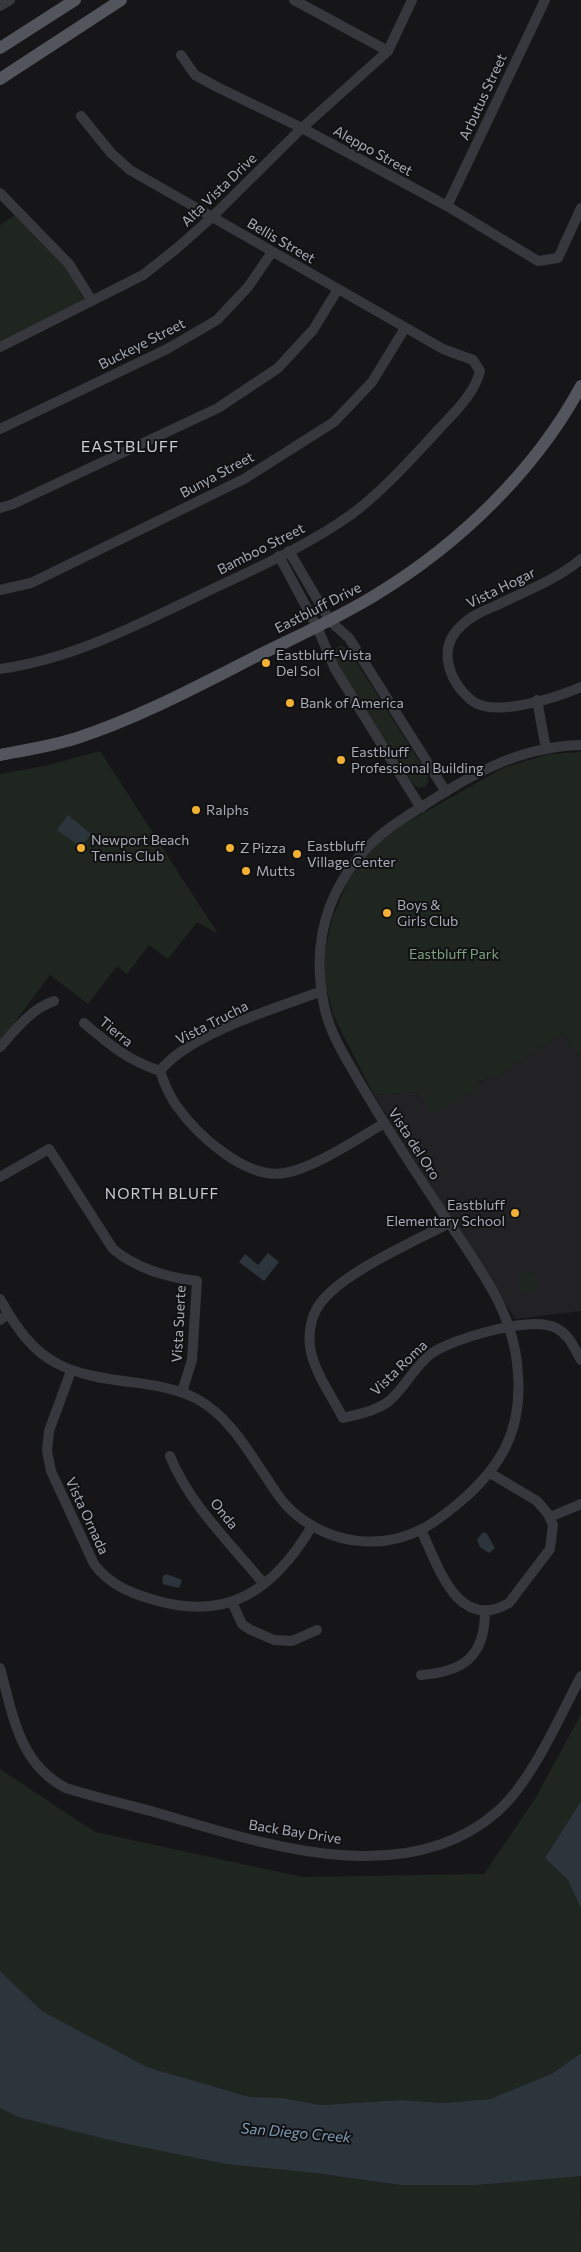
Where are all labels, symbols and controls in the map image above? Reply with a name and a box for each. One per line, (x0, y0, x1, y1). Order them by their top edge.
street label: Arbutus Street (456, 51, 510, 143)
street label: Aleppo Street (331, 122, 415, 180)
street label: Alta Vista Drive (178, 150, 260, 230)
street label: Bellis Street (244, 215, 318, 267)
street label: Buckeye Street (96, 315, 188, 373)
district label: EASTBLUFF (80, 437, 180, 457)
street label: Bunya Street (177, 448, 257, 502)
street label: Bamboo Street (214, 520, 308, 578)
street label: Vista Hogar (464, 564, 538, 612)
street label: Eastbluff Drive (272, 579, 364, 637)
place label: Eastbluff-Vista Del Sol (276, 647, 372, 680)
marker: Eastbluff-Vista Del Sol (260, 657, 272, 669)
place label: Bank of America (300, 695, 404, 711)
marker: Bank of America (284, 697, 296, 709)
place label: Eastbluff Professional Building (351, 744, 484, 776)
marker: Eastbluff Professional Building (335, 754, 347, 766)
place label: Ralphs (206, 802, 249, 818)
marker: Ralphs (190, 804, 202, 816)
place label: Newport Beach Tennis Club (91, 832, 189, 864)
place label: Eastbluff Village Center (307, 838, 396, 870)
place label: Z Pizza (240, 840, 286, 856)
marker: Newport Beach Tennis Club (75, 842, 87, 854)
marker: Z Pizza (224, 842, 236, 854)
marker: Eastbluff Village Center (291, 848, 303, 860)
place label: Mutts (256, 863, 295, 879)
marker: Mutts (240, 865, 252, 877)
place label: Boys & Girls Club (397, 897, 458, 930)
marker: Boys & Girls Club (381, 907, 393, 919)
park label: Eastbluff Park (409, 946, 499, 962)
street label: Vista Trucha (173, 998, 251, 1048)
street label: Tierra (96, 1013, 136, 1051)
street label: Vista del Oro (385, 1105, 443, 1183)
district label: NORTH BLUFF (103, 1185, 221, 1203)
place label: Eastbluff Elementary School (386, 1197, 505, 1230)
marker: Eastbluff Elementary School (509, 1207, 521, 1219)
street label: Vista Suerte (169, 1285, 189, 1363)
street label: Vista Roma (367, 1337, 431, 1399)
street label: Vista Ornada (62, 1475, 112, 1557)
street label: Onda (207, 1495, 241, 1533)
street label: Back Bay Drive (248, 1816, 342, 1848)
water label: San Diego Creek (240, 2119, 352, 2147)

